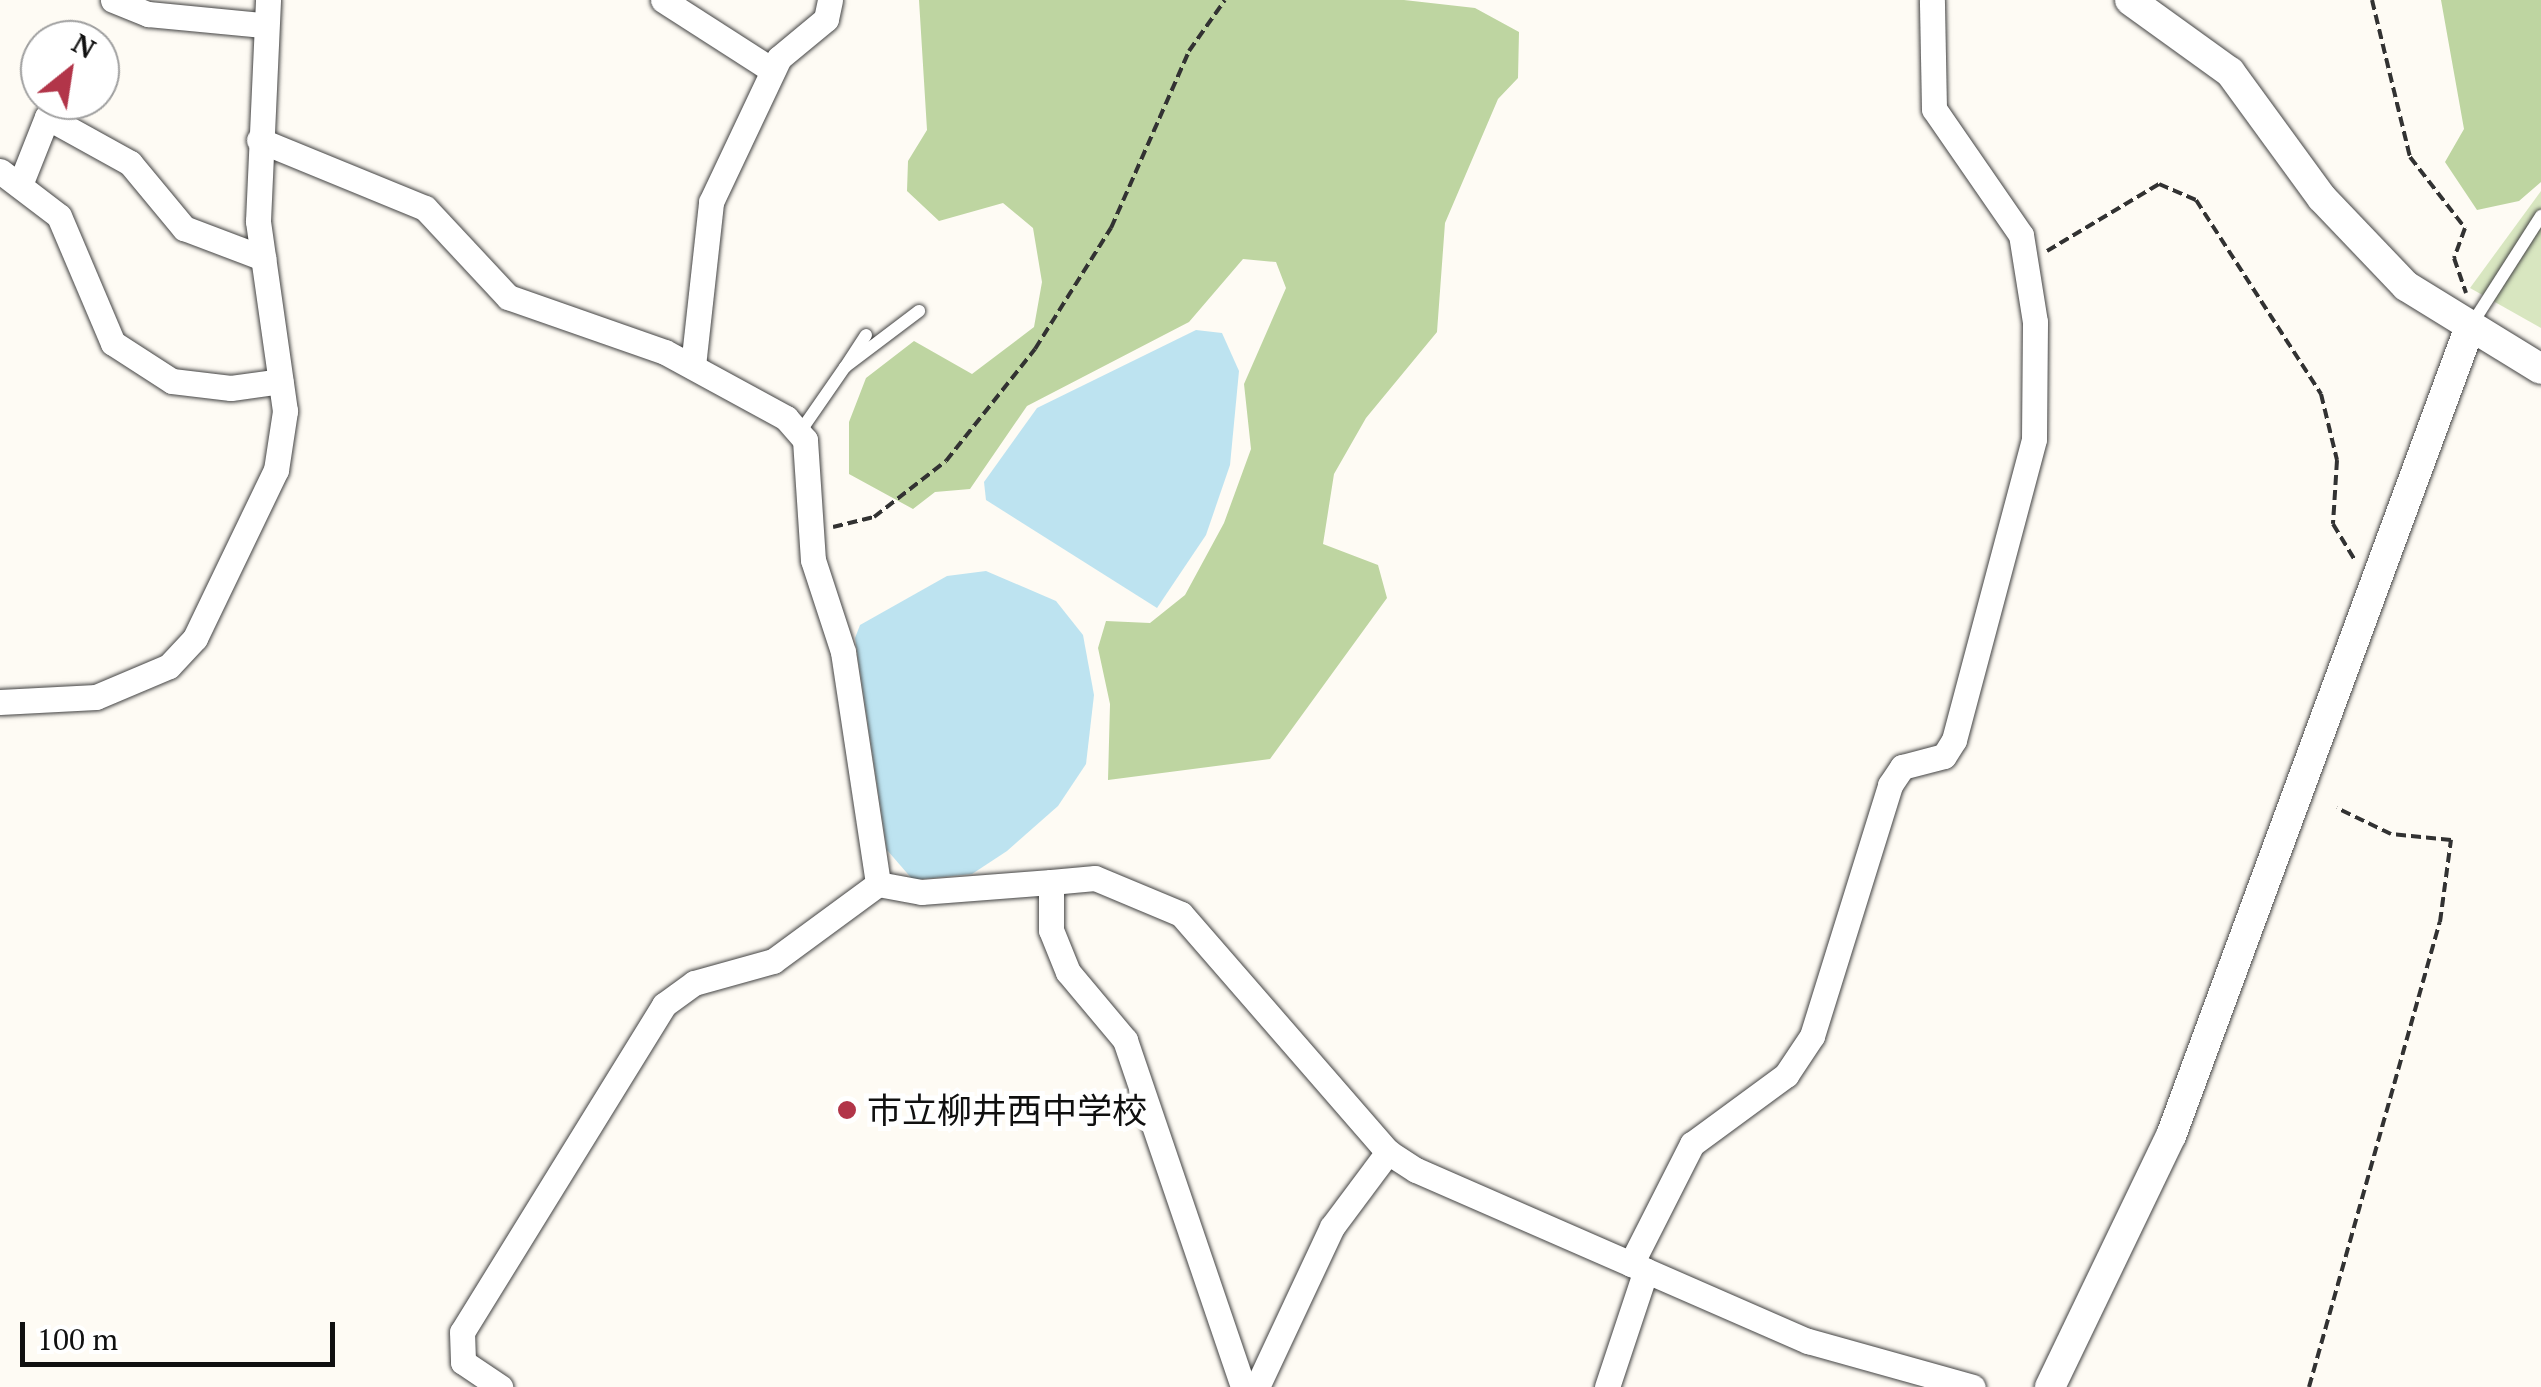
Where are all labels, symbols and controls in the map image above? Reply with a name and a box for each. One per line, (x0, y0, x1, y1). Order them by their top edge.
north arrow (20, 20, 120, 120)
text: N (66, 24, 103, 67)
place label: 市立柳井西中学校 (867, 1089, 1147, 1131)
marker: 市立柳井西中学校 (836, 1099, 858, 1121)
scale bar (25, 1302, 340, 1364)
text: 100 m (37, 1319, 118, 1359)

